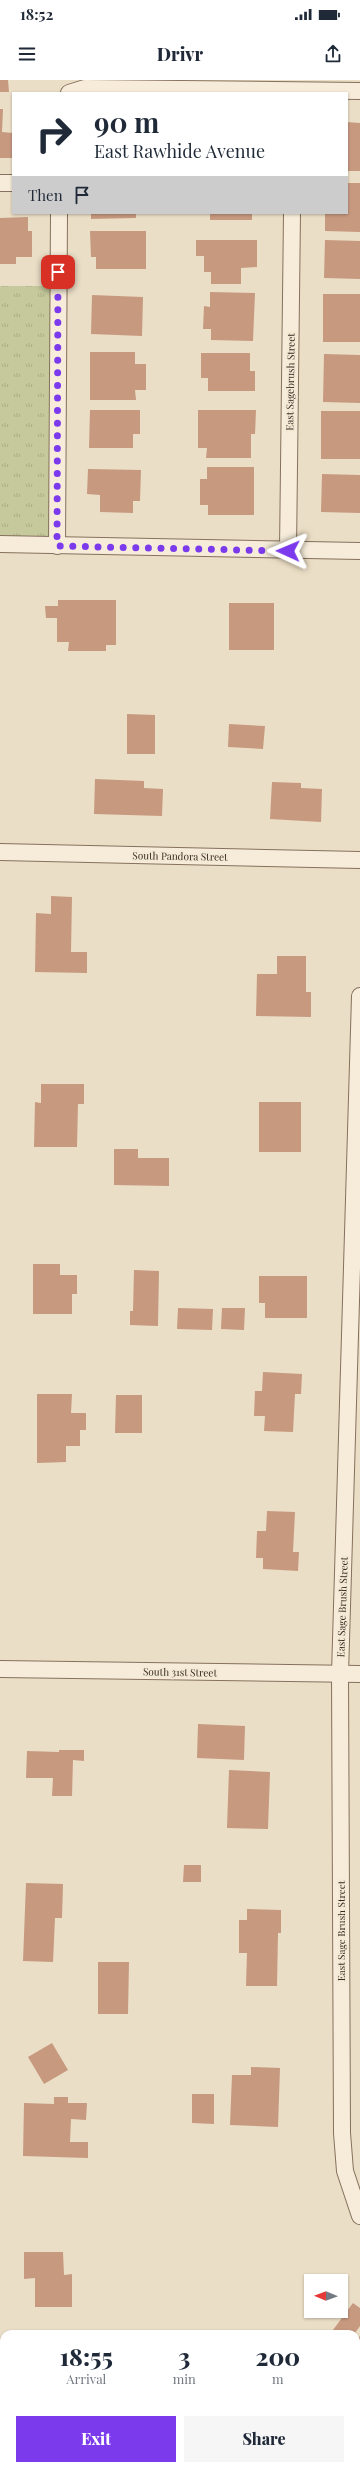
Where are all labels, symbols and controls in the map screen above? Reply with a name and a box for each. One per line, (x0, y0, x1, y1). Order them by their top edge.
text: 18:52 (20, 4, 53, 24)
text: Drivr (157, 42, 203, 66)
icon: menu (16, 43, 38, 65)
icon: share (322, 43, 344, 65)
text: 90 m (94, 103, 159, 140)
icon: right (28, 108, 80, 160)
text: East Rawhide Avenue (94, 139, 265, 163)
icon: arrive (71, 184, 93, 206)
text: Then (28, 185, 63, 205)
pin (41, 255, 75, 289)
icon: arrive (47, 261, 69, 283)
street label: East Sagebrush Street (282, 333, 298, 431)
position arrow (267, 530, 309, 572)
street label: South Pandora Street (132, 848, 228, 864)
street label: East Sage Brush Street (333, 1556, 351, 1658)
street label: South 31st Street (143, 1664, 218, 1680)
street label: East Sage Brush Street (334, 1880, 348, 1981)
north arrow (304, 2274, 348, 2318)
map controls (304, 2274, 348, 2318)
text: 18:55 (60, 2340, 113, 2372)
text: 3 (178, 2340, 190, 2372)
text: 200 (256, 2340, 300, 2372)
text: Arrival (66, 2370, 106, 2387)
text: min (173, 2370, 196, 2387)
text: m (272, 2370, 284, 2387)
button: Exit (16, 2416, 176, 2462)
button: Share (184, 2416, 344, 2462)

